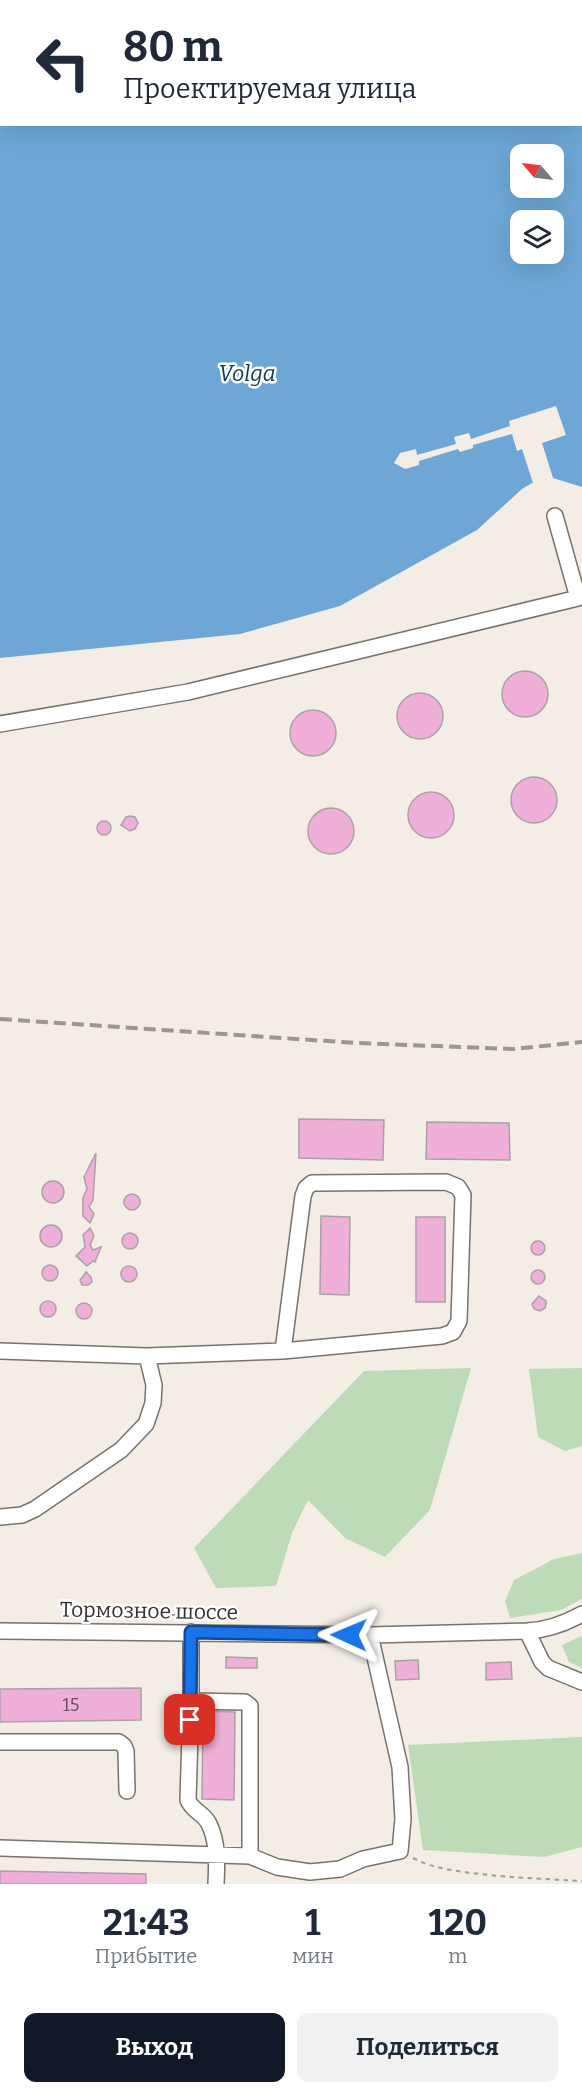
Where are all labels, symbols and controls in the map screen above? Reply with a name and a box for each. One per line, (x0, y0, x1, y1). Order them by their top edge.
text: 80 m (123, 22, 223, 72)
icon: left (24, 24, 102, 102)
text: Проектируемая улица (123, 73, 417, 105)
north arrow (510, 144, 564, 198)
map controls (510, 144, 564, 264)
button: layers (510, 210, 564, 264)
water label: Volga (218, 360, 276, 387)
street label: Тормозное шоссе (60, 1596, 238, 1626)
position arrow (317, 1603, 381, 1667)
house number: 15 (63, 1694, 79, 1716)
pin (164, 1694, 215, 1745)
icon: arrive (173, 1703, 206, 1736)
text: 21:43 (103, 1901, 190, 1945)
text: 1 (305, 1901, 321, 1945)
text: 120 (428, 1901, 487, 1945)
text: Прибытие (95, 1944, 197, 1968)
text: мин (292, 1944, 334, 1968)
text: m (448, 1944, 467, 1968)
button: Выход (24, 2013, 285, 2082)
button: Поделиться (297, 2013, 558, 2082)

